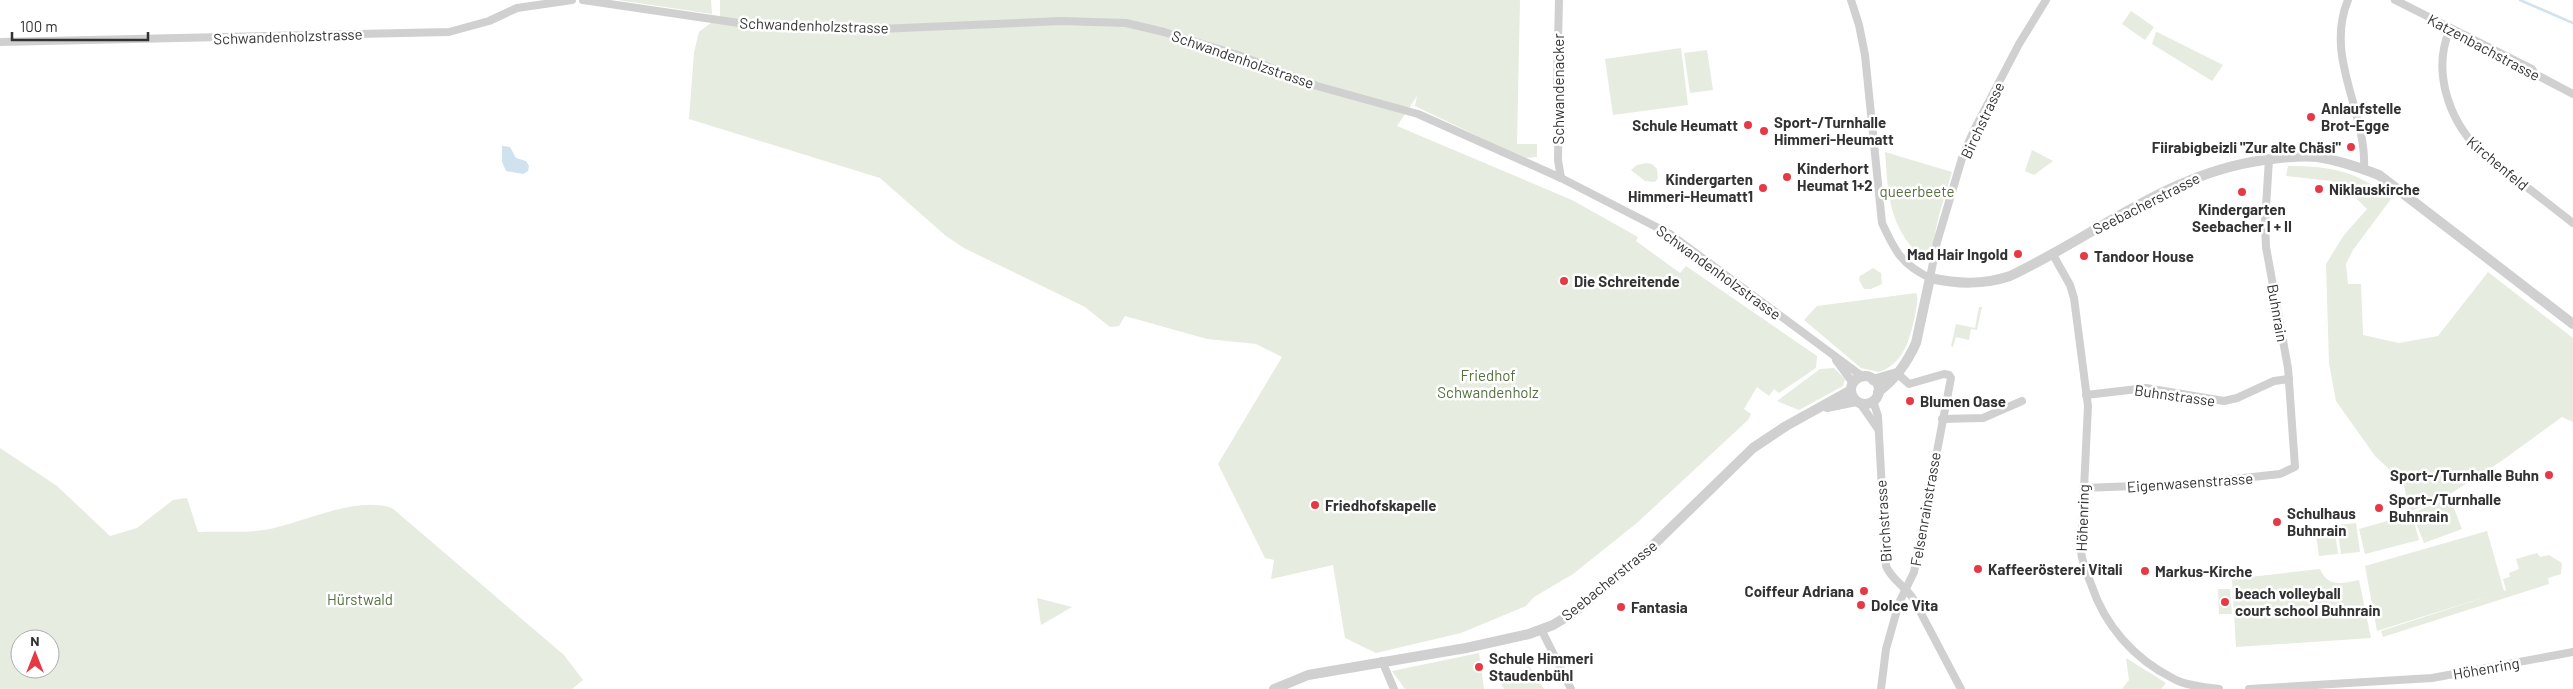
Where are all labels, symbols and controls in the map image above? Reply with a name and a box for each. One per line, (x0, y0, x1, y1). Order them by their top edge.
scale bar (12, 10, 149, 42)
street label: Katzenbachstrasse (2425, 10, 2543, 84)
street label: Schwandenholzstrasse (739, 13, 889, 37)
text: 100 m (20, 17, 58, 35)
street label: Schwandenholzstrasse (213, 24, 363, 48)
street label: Schwandenholzstrasse (1169, 26, 1317, 92)
street label: Schwandenacker (1549, 33, 1567, 145)
street label: Birchstrasse (1956, 79, 2008, 161)
place label: Anlaufstelle Brot-Egge (2321, 99, 2401, 134)
marker: Anlaufstelle Brot-Egge (2305, 111, 2317, 123)
place label: Sport-/Turnhalle Himmeri-Heumatt (1774, 113, 1894, 148)
place label: Schule Heumatt (1632, 116, 1738, 134)
marker: Schule Heumatt (1742, 119, 1754, 131)
marker: Sport-/Turnhalle Himmeri-Heumatt (1758, 125, 1770, 137)
street label: Kirchenfeld (2464, 132, 2532, 194)
place label: Fiirabigbeizli "Zur alte Chäsi" (2152, 138, 2342, 156)
marker: Fiirabigbeizli "Zur alte Chäsi" (2345, 141, 2357, 153)
place label: Kinderhort Heumat 1+2 (1797, 159, 1873, 194)
street label: Seebacherstrasse (2089, 168, 2203, 238)
place label: Kindergarten Himmeri-Heumatt1 (1628, 170, 1753, 205)
marker: Kinderhort Heumat 1+2 (1781, 171, 1793, 183)
place label: Niklauskirche (2329, 180, 2420, 198)
marker: Kindergarten Himmeri-Heumatt1 (1757, 182, 1769, 194)
park label: queerbeete (1880, 182, 1954, 200)
marker: Niklauskirche (2313, 183, 2325, 195)
marker: Kindergarten Seebacher I + II (2236, 186, 2248, 198)
place label: Kindergarten Seebacher I + II (2192, 200, 2292, 235)
street label: Schwandenholzstrasse (1653, 221, 1785, 323)
place label: Mad Hair Ingold (1907, 245, 2008, 263)
place label: Tandoor House (2094, 247, 2194, 265)
marker: Mad Hair Ingold (2012, 248, 2024, 260)
marker: Tandoor House (2078, 250, 2090, 262)
place label: Die Schreitende (1574, 272, 1680, 290)
marker: Die Schreitende (1558, 275, 1570, 287)
street label: Buhnrain (2264, 283, 2292, 343)
park label: Friedhof Schwandenholz (1437, 366, 1539, 401)
street label: Buhnstrasse (2133, 380, 2217, 410)
place label: Blumen Oase (1920, 392, 2006, 410)
marker: Blumen Oase (1904, 395, 1916, 407)
street label: Felsenrainstrasse (1906, 451, 1944, 567)
place label: Sport-/Turnhalle Buhn (2390, 466, 2539, 484)
street label: Eigenwasenstrasse (2126, 469, 2254, 495)
marker: Sport-/Turnhalle Buhn (2543, 469, 2555, 481)
street label: Birchstrasse (1871, 479, 1895, 563)
street label: Höhenring (2072, 484, 2092, 552)
place label: Sport-/Turnhalle Buhnrain (2389, 490, 2501, 525)
place label: Friedhofskapelle (1325, 496, 1436, 514)
marker: Friedhofskapelle (1309, 499, 1321, 511)
marker: Sport-/Turnhalle Buhnrain (2373, 502, 2385, 514)
place label: Schulhaus Buhnrain (2287, 504, 2356, 539)
marker: Schulhaus Buhnrain (2271, 516, 2283, 528)
street label: Seebacherstrasse (1558, 536, 1660, 624)
place label: Kaffeerösterei Vitali (1988, 560, 2123, 578)
place label: Markus-Kirche (2155, 562, 2252, 580)
marker: Kaffeerösterei Vitali (1972, 563, 1984, 575)
marker: Markus-Kirche (2139, 565, 2151, 577)
place label: Coiffeur Adriana (1745, 582, 1854, 600)
place label: beach volleyball court school Buhnrain (2235, 584, 2381, 619)
marker: Coiffeur Adriana (1858, 585, 1870, 597)
park label: Hürstwald (327, 590, 393, 608)
place label: Dolce Vita (1871, 596, 1938, 614)
marker: beach volleyball court school Buhnrain (2219, 596, 2231, 608)
place label: Fantasia (1631, 598, 1688, 616)
marker: Dolce Vita (1855, 599, 1867, 611)
marker: Fantasia (1615, 601, 1627, 613)
north arrow (10, 629, 60, 679)
text: N (30, 632, 40, 649)
place label: Schule Himmeri Staudenbühl (1489, 649, 1593, 684)
street label: Höhenring (2451, 653, 2521, 683)
marker: Schule Himmeri Staudenbühl (1473, 661, 1485, 673)

